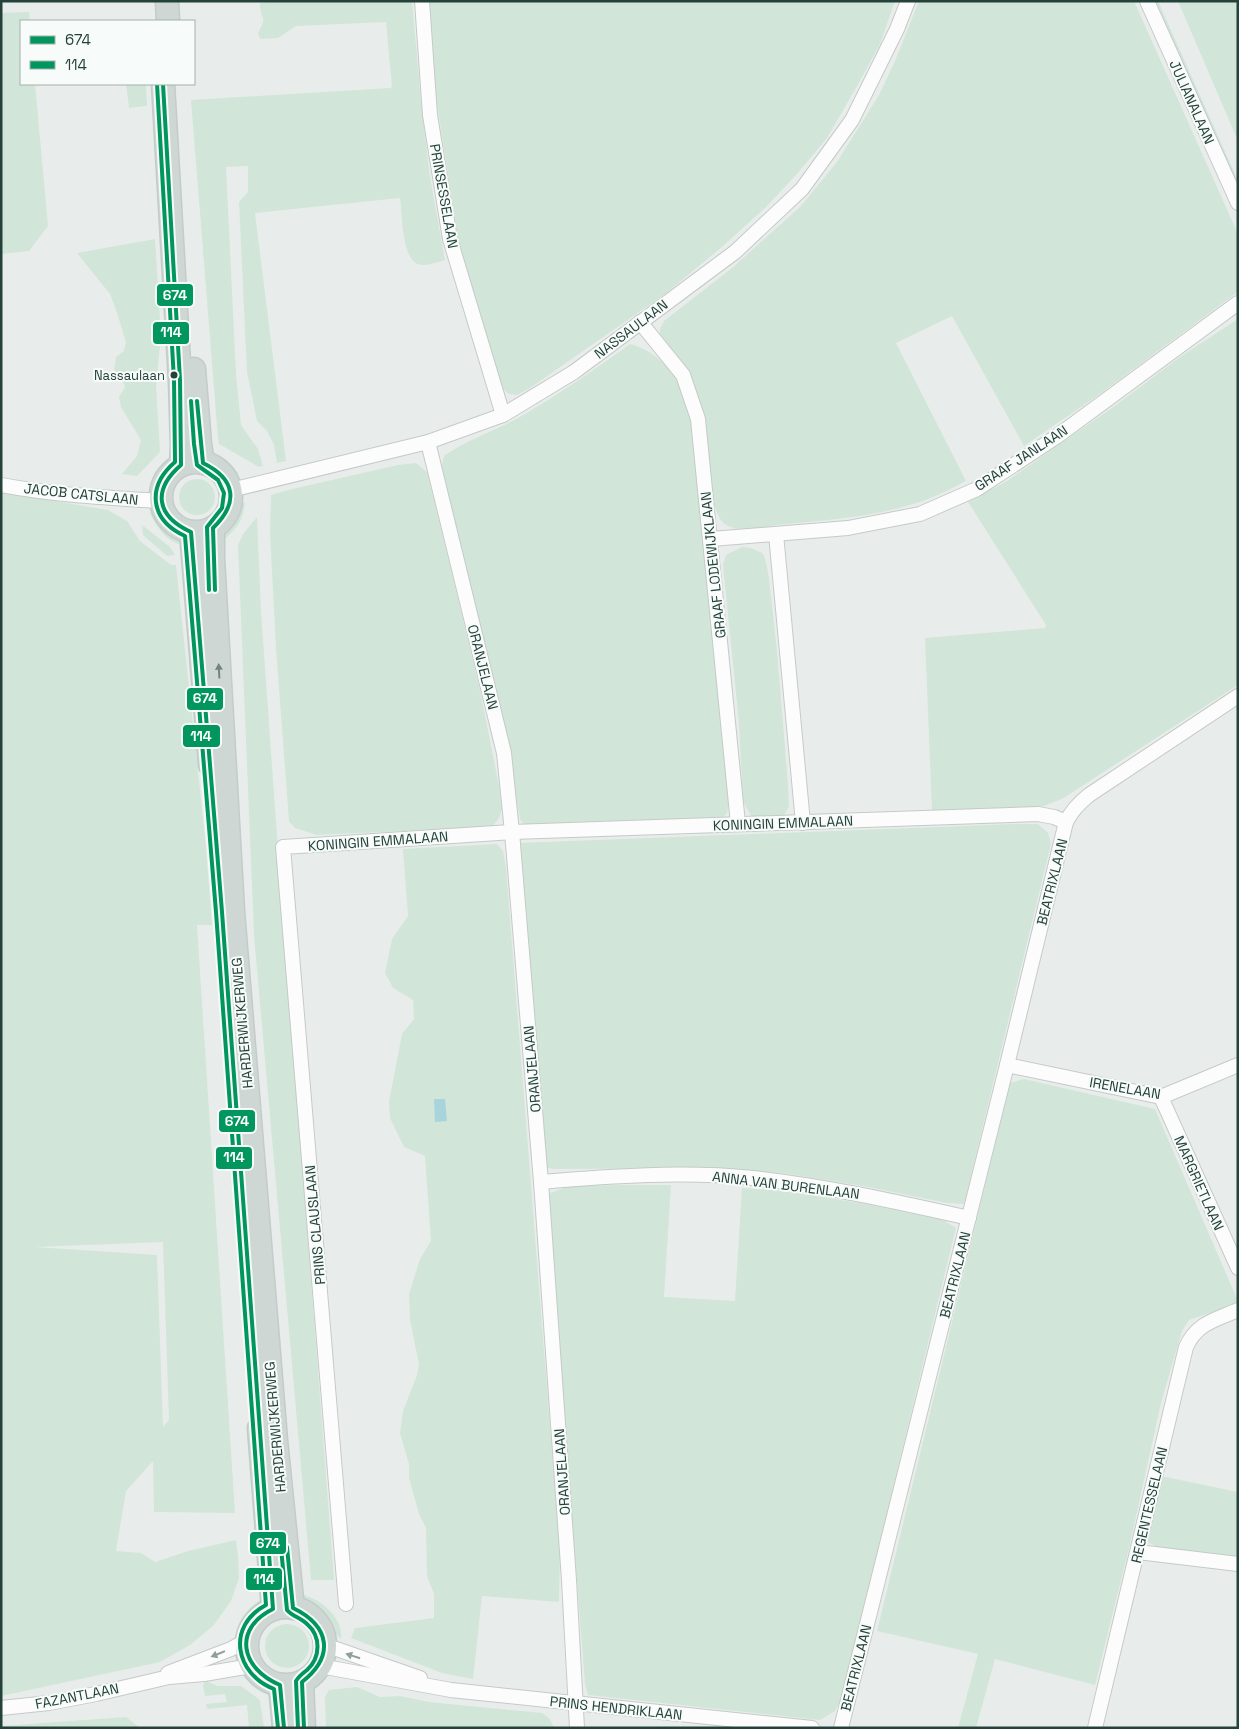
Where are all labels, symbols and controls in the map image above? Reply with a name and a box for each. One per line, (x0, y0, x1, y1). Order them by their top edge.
legend (20, 20, 195, 85)
text: 674 (65, 30, 91, 49)
text: 114 (65, 55, 87, 74)
street label: JULIANALAAN (1165, 57, 1219, 147)
street label: PRINSESSELAAN (426, 142, 462, 250)
line badge: 674 (156, 283, 194, 307)
text: 674 (163, 286, 187, 304)
street label: NASSAULAAN (591, 295, 671, 363)
line badge: 114 (152, 321, 190, 345)
text: 114 (160, 323, 182, 341)
place label: Nassaulaan (94, 367, 165, 384)
marker: Nassaulaan (169, 370, 179, 380)
street label: GRAAF JANLAAN (971, 421, 1071, 495)
street label: JACOB CATSLAAN (23, 479, 139, 509)
street label: GRAAF LODEWIJKLAAN (696, 491, 730, 639)
street label: ORANJELAAN (464, 623, 502, 711)
one-way arrow (215, 662, 223, 678)
line badge: 674 (186, 687, 224, 711)
text: 674 (193, 689, 217, 707)
line badge: 114 (182, 724, 221, 748)
text: 114 (190, 727, 212, 745)
street label: KONINGIN EMMALAAN (712, 812, 854, 834)
street label: KONINGIN EMMALAAN (307, 827, 449, 855)
street label: BEATRIXLAAN (1033, 837, 1071, 927)
street label: HARDERWIJKERWEG (227, 957, 257, 1089)
street label: ORANJELAAN (519, 1025, 545, 1113)
street label: IRENELAAN (1088, 1073, 1162, 1103)
line badge: 674 (218, 1109, 256, 1133)
text: 674 (225, 1112, 249, 1130)
street label: MARGRIETLAAN (1170, 1133, 1228, 1233)
line badge: 114 (215, 1146, 253, 1170)
text: 114 (223, 1148, 245, 1166)
street label: PRINS CLAUSLAAN (301, 1164, 329, 1286)
street label: ANNA VAN BURENLAAN (711, 1167, 861, 1203)
street label: BEATRIXLAAN (936, 1230, 974, 1320)
street label: HARDERWIJKERWEG (260, 1361, 290, 1493)
street label: ORANJELAAN (550, 1428, 574, 1516)
street label: REGENTESSELAAN (1127, 1445, 1171, 1565)
line badge: 674 (249, 1531, 287, 1555)
text: 674 (256, 1534, 280, 1552)
line badge: 114 (245, 1567, 283, 1591)
text: 114 (253, 1570, 275, 1588)
street label: BEATRIXLAAN (837, 1623, 875, 1713)
one-way arrow (211, 1651, 225, 1659)
one-way arrow (345, 1651, 360, 1659)
street label: FAZANTLAAN (34, 1679, 120, 1713)
street label: PRINS HENDRIKLAAN (549, 1692, 683, 1724)

